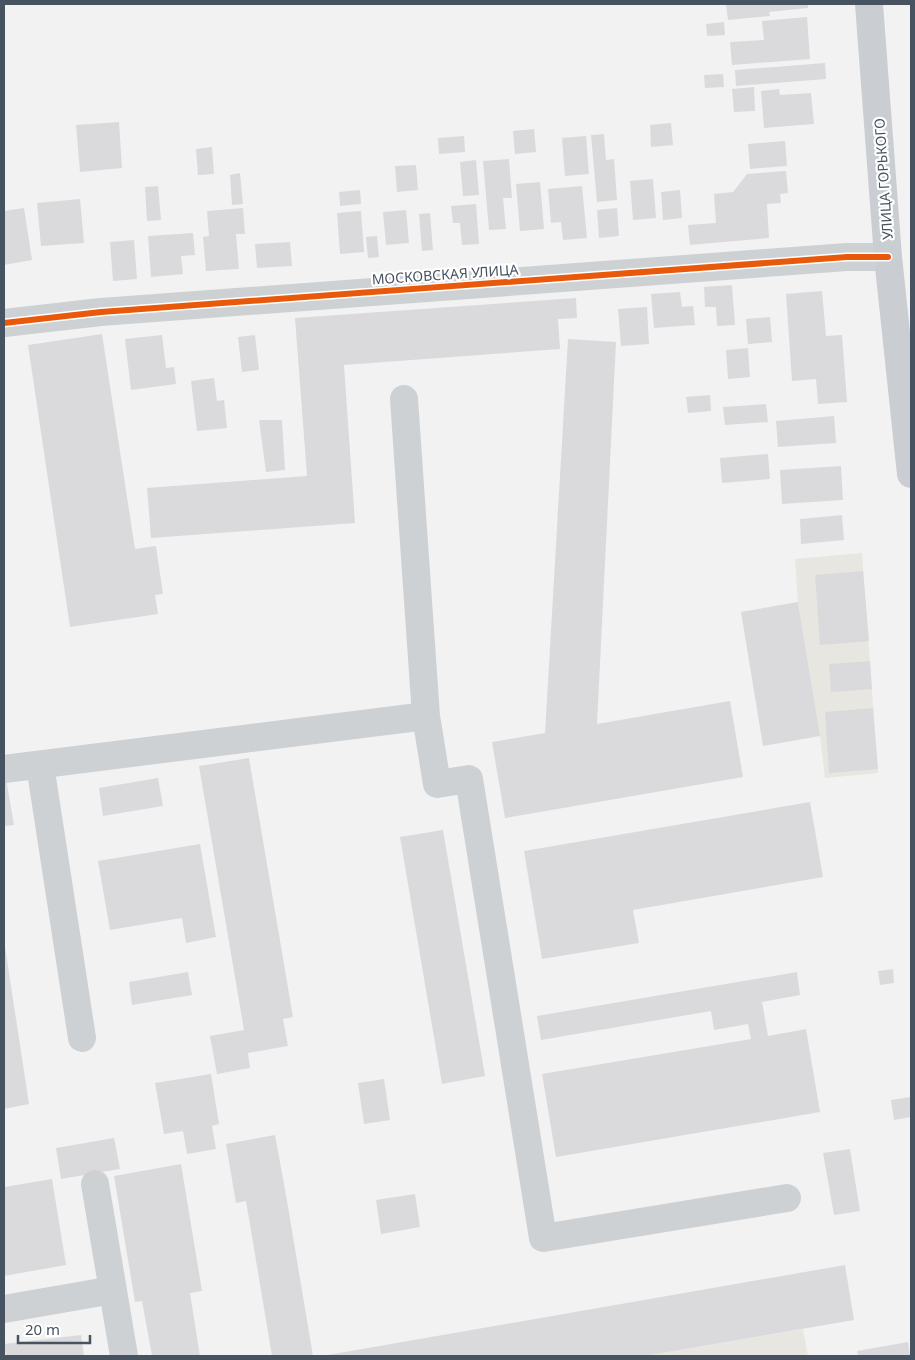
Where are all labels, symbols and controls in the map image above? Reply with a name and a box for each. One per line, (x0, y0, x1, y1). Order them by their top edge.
street label: УЛИЦА ГОРЬКОГО (869, 118, 897, 240)
street label: МОСКОВСКАЯ УЛИЦА (371, 259, 519, 289)
scale bar (18, 1312, 90, 1344)
text: 20 m (25, 1319, 60, 1339)

